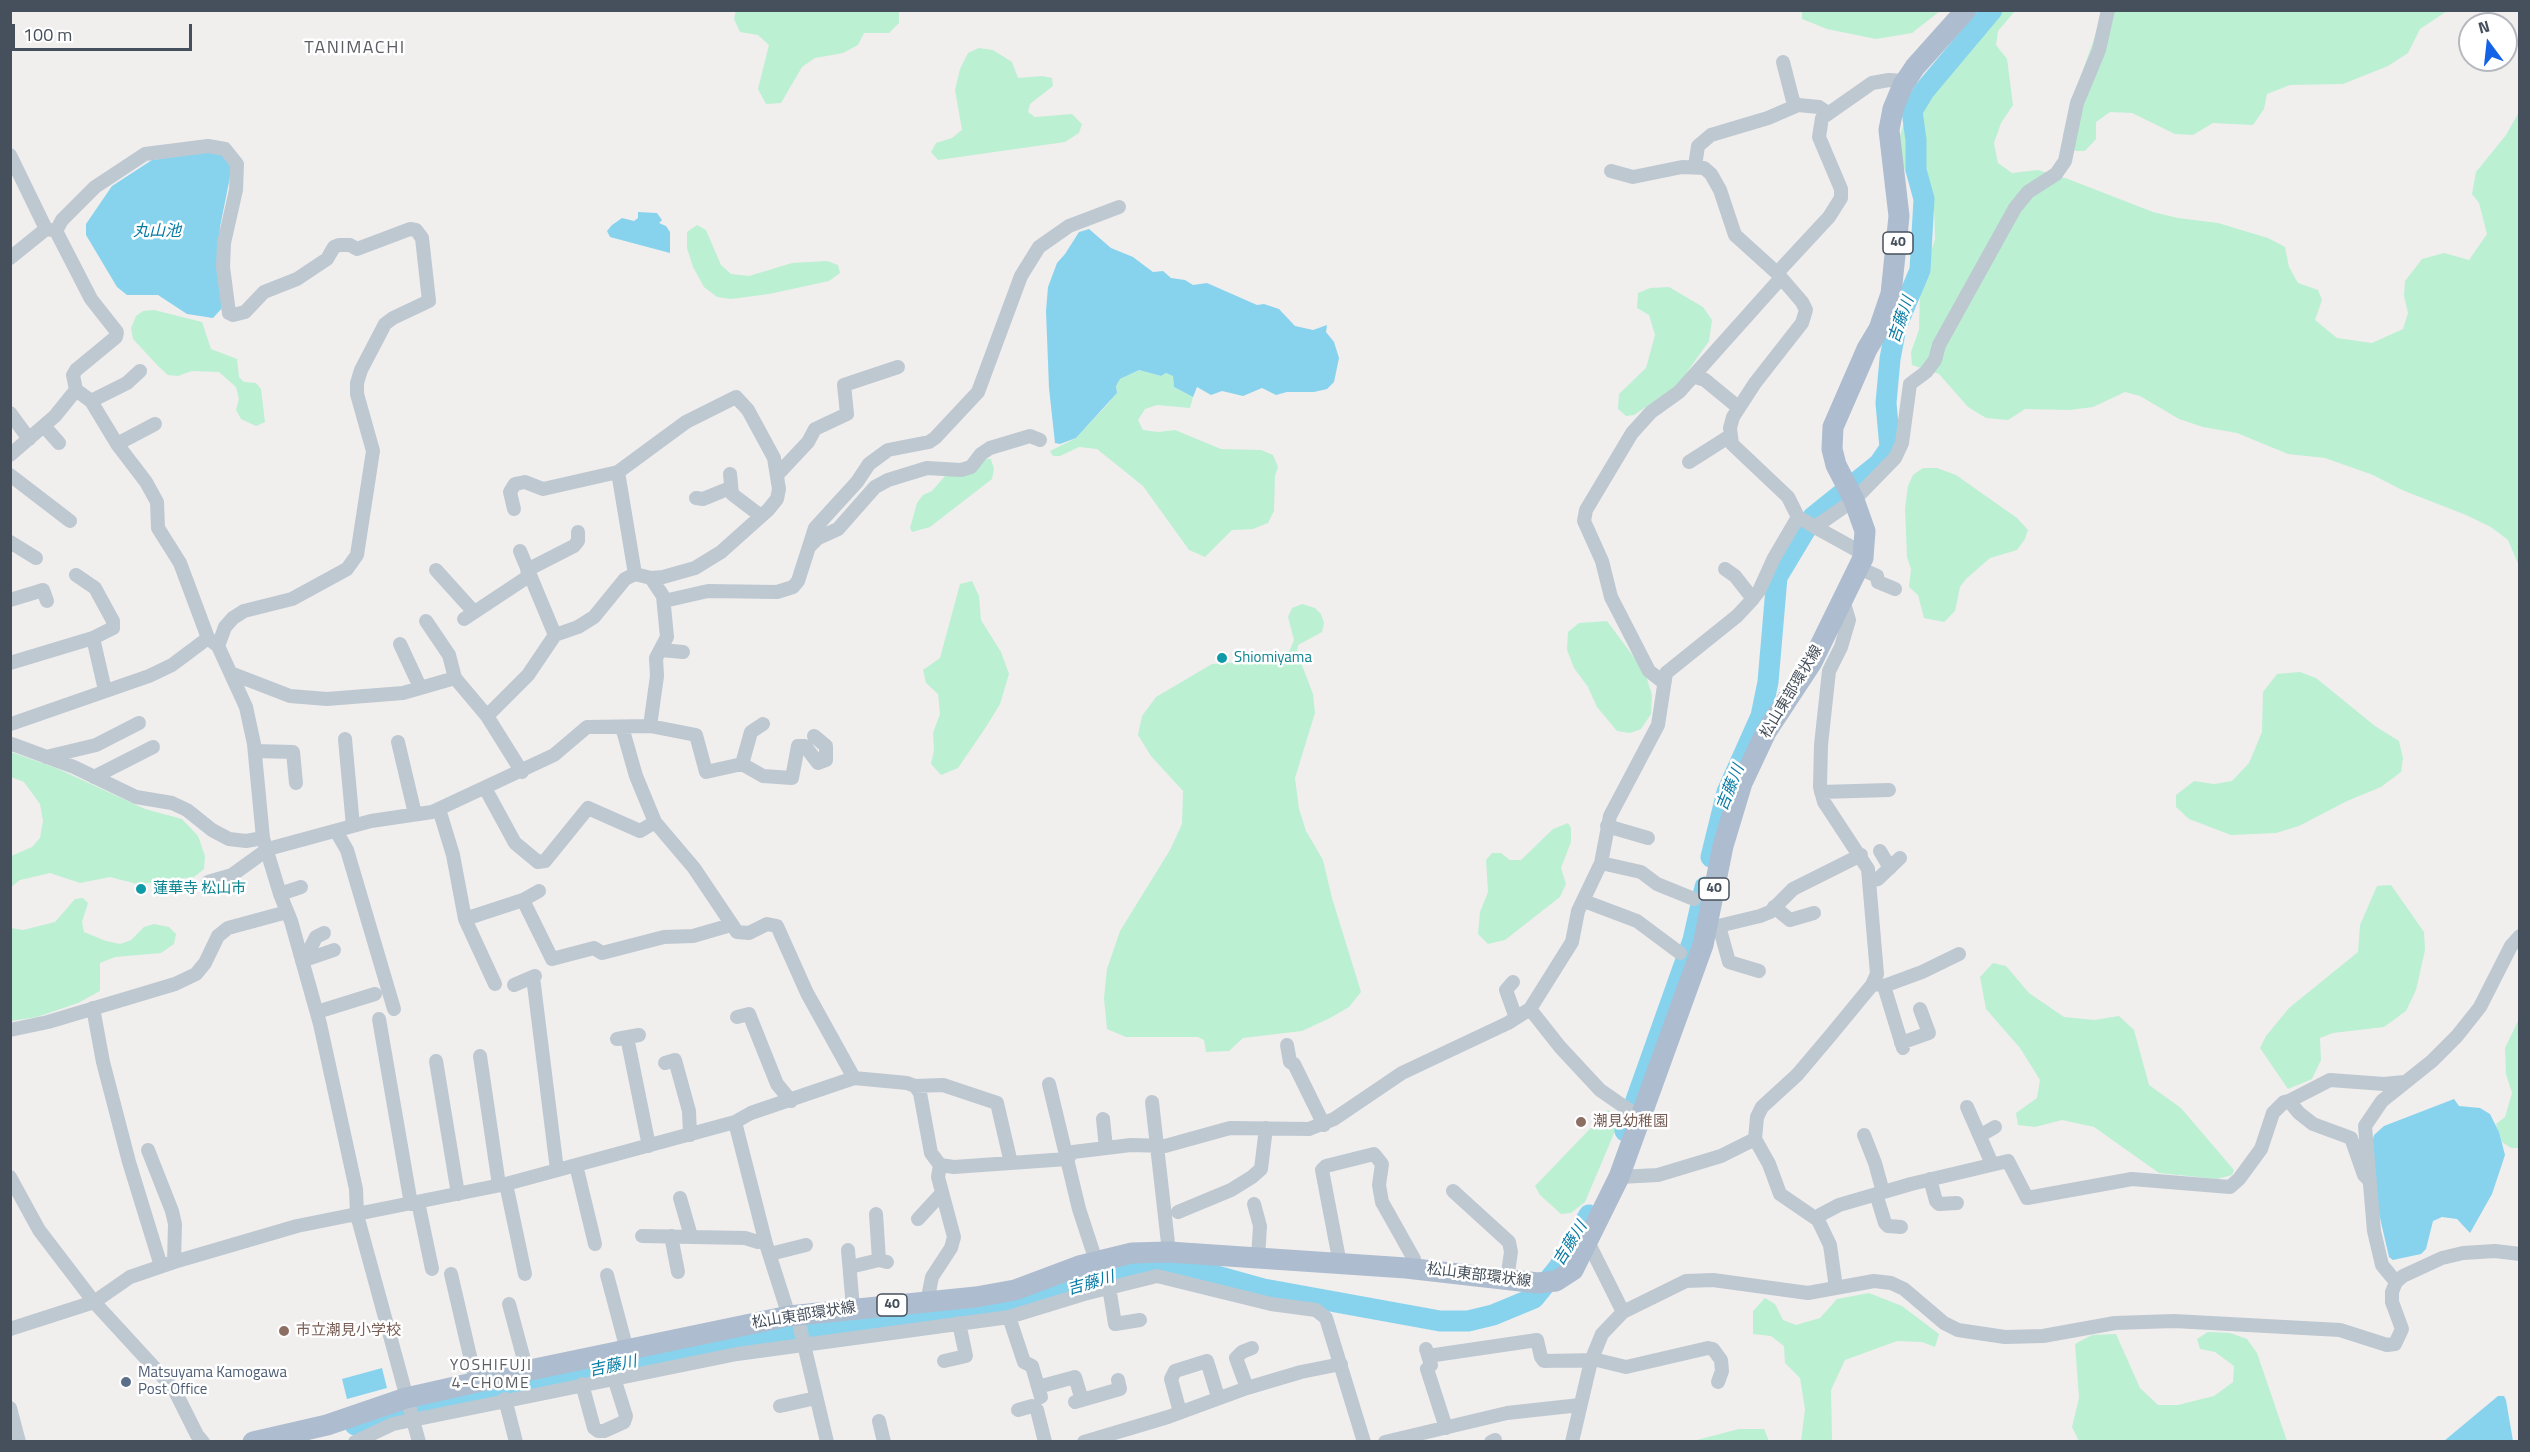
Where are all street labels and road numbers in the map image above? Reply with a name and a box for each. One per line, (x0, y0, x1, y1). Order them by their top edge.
road number: 40 (1883, 232, 1913, 254)
street label: 松山東部環状線 (1757, 642, 1827, 742)
road number: 40 (1699, 878, 1729, 900)
street label: 松山東部環状線 (1426, 1261, 1532, 1291)
road number: 40 (877, 1294, 907, 1316)
street label: 松山東部環状線 (751, 1299, 857, 1333)

